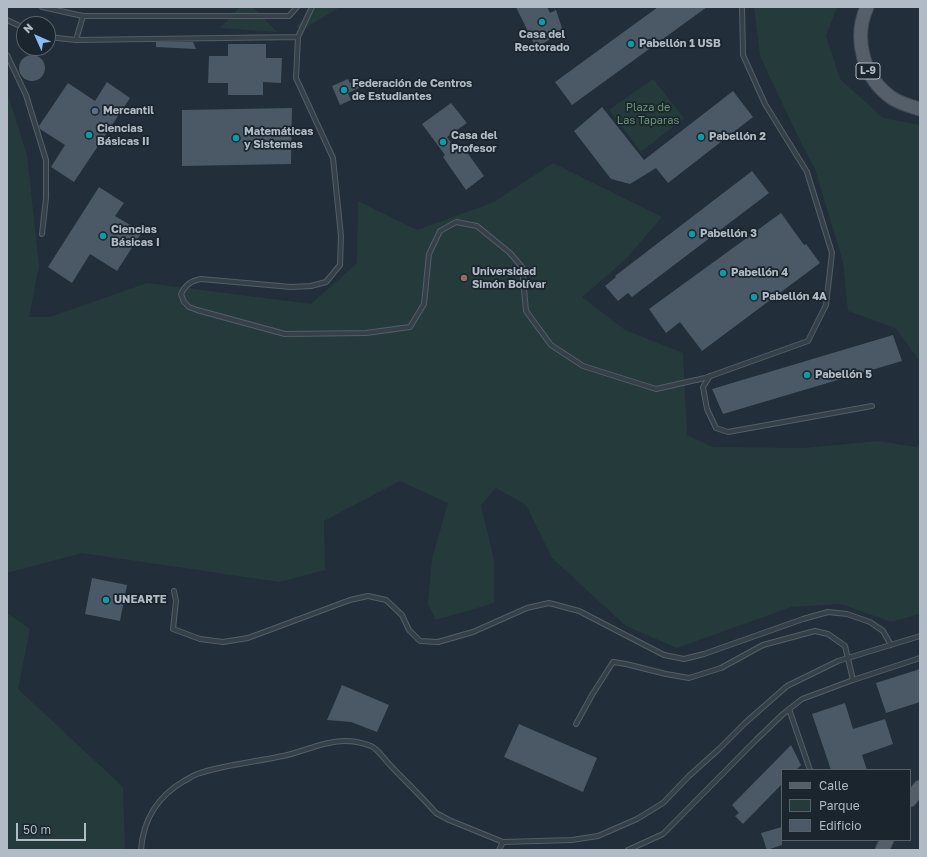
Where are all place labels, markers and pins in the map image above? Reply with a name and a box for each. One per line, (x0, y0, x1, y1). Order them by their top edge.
marker: Casa del Rectorado (537, 17, 547, 27)
place label: Casa del Rectorado (514, 28, 570, 54)
place label: Pabellón 1 USB (639, 37, 721, 51)
marker: Pabellón 1 USB (626, 39, 636, 49)
place label: Federación de Centros de Estudiantes (352, 77, 472, 103)
marker: Federación de Centros de Estudiantes (339, 85, 349, 95)
place label: Mercantil (103, 104, 154, 118)
marker: Mercantil (90, 106, 100, 116)
place label: Ciencias Básicas II (97, 122, 149, 148)
place label: Matemáticas y Sistemas (244, 125, 313, 151)
place label: Casa del Profesor (451, 129, 497, 155)
marker: Ciencias Básicas II (84, 130, 94, 140)
place label: Pabellón 2 (709, 130, 766, 144)
marker: Pabellón 2 (696, 132, 706, 142)
marker: Matemáticas y Sistemas (231, 133, 241, 143)
marker: Casa del Profesor (438, 137, 448, 147)
place label: Ciencias Básicas I (111, 223, 160, 249)
place label: Pabellón 3 (700, 227, 757, 241)
marker: Pabellón 3 (687, 229, 697, 239)
marker: Ciencias Básicas I (98, 231, 108, 241)
place label: Universidad Simón Bolívar (472, 265, 546, 291)
place label: Pabellón 4 (731, 266, 788, 280)
marker: Pabellón 4 (718, 268, 728, 278)
marker: Universidad Simón Bolívar (459, 273, 469, 283)
place label: Pabellón 4A (762, 290, 827, 304)
marker: Pabellón 4A (749, 292, 759, 302)
place label: Pabellón 5 (815, 368, 872, 382)
marker: Pabellón 5 (802, 370, 812, 380)
place label: UNEARTE (114, 593, 167, 607)
marker: UNEARTE (101, 595, 111, 605)

